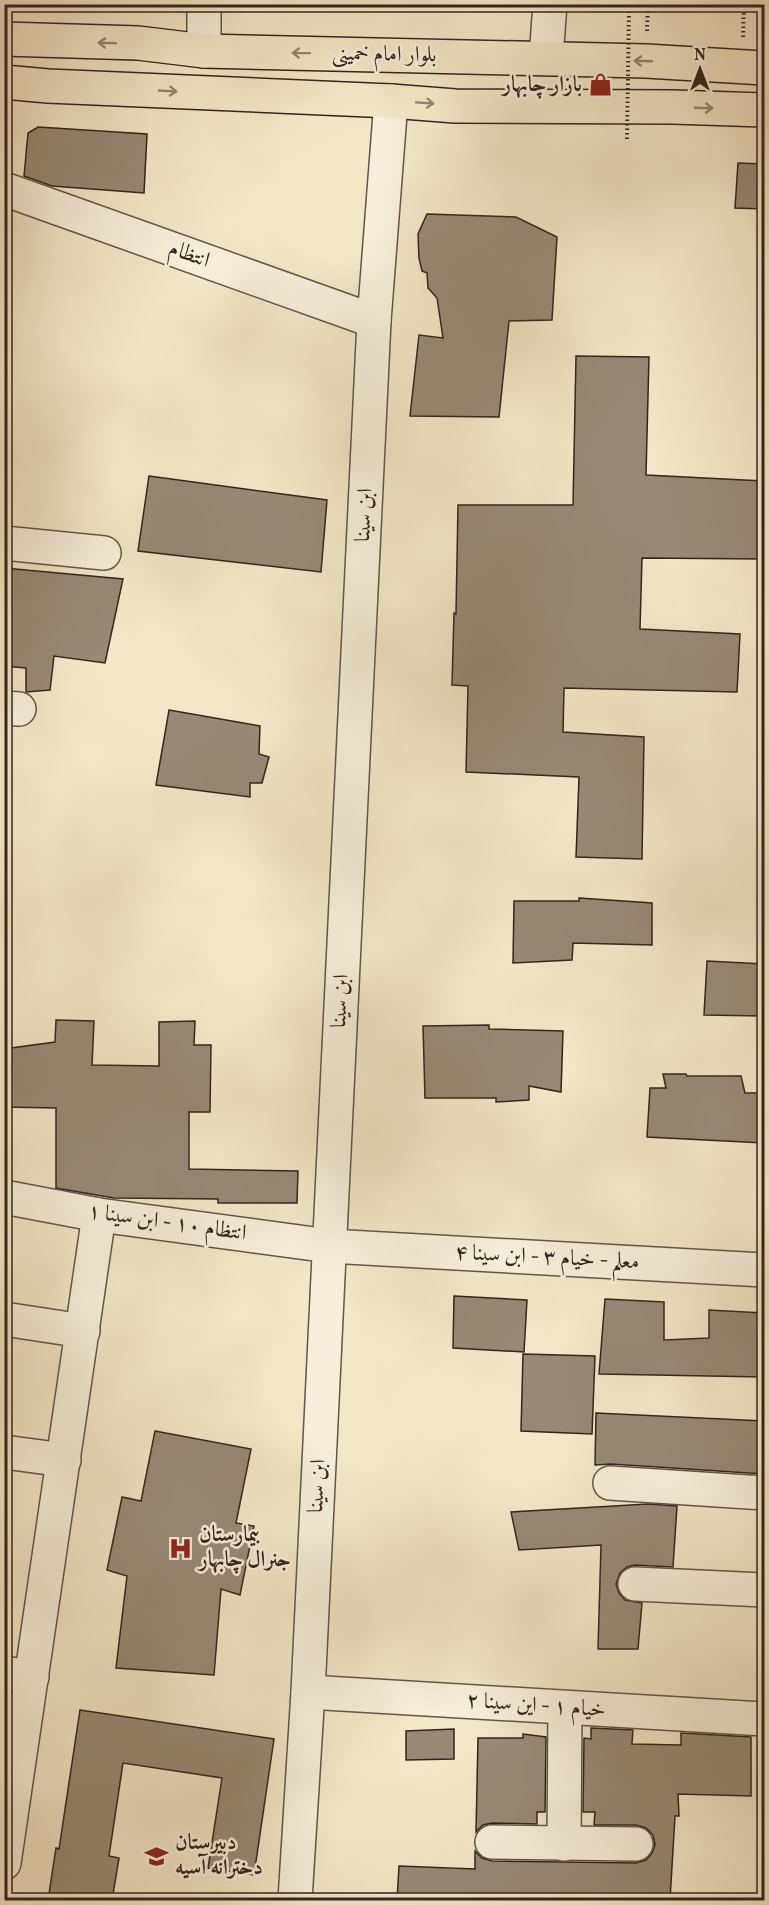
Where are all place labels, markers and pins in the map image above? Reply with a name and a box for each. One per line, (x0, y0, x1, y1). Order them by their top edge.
place label: بازار چابهار (499, 70, 582, 101)
shop icon: بازار چابهار (587, 72, 613, 98)
place label: بیمارستان جنرال چابهار (196, 1520, 291, 1576)
hospital icon: بیمارستان جنرال چابهار (168, 1535, 194, 1561)
place label: دبیرستان دخترانه آسیه (175, 1828, 263, 1884)
school or university icon: دبیرستان دخترانه آسیه (144, 1843, 170, 1869)

